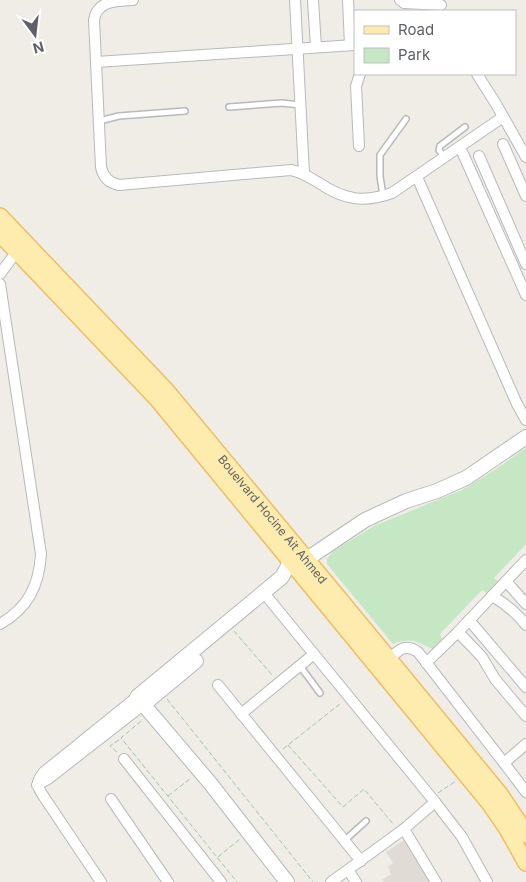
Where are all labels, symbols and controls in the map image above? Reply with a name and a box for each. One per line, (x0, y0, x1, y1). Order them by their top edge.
north arrow (10, 10, 60, 60)
legend (354, 10, 516, 75)
text: Road (398, 20, 434, 39)
text: N (31, 38, 46, 58)
text: Park (398, 45, 431, 64)
street label: Bouelvard Hocine Ait Ahmed (215, 451, 331, 586)

